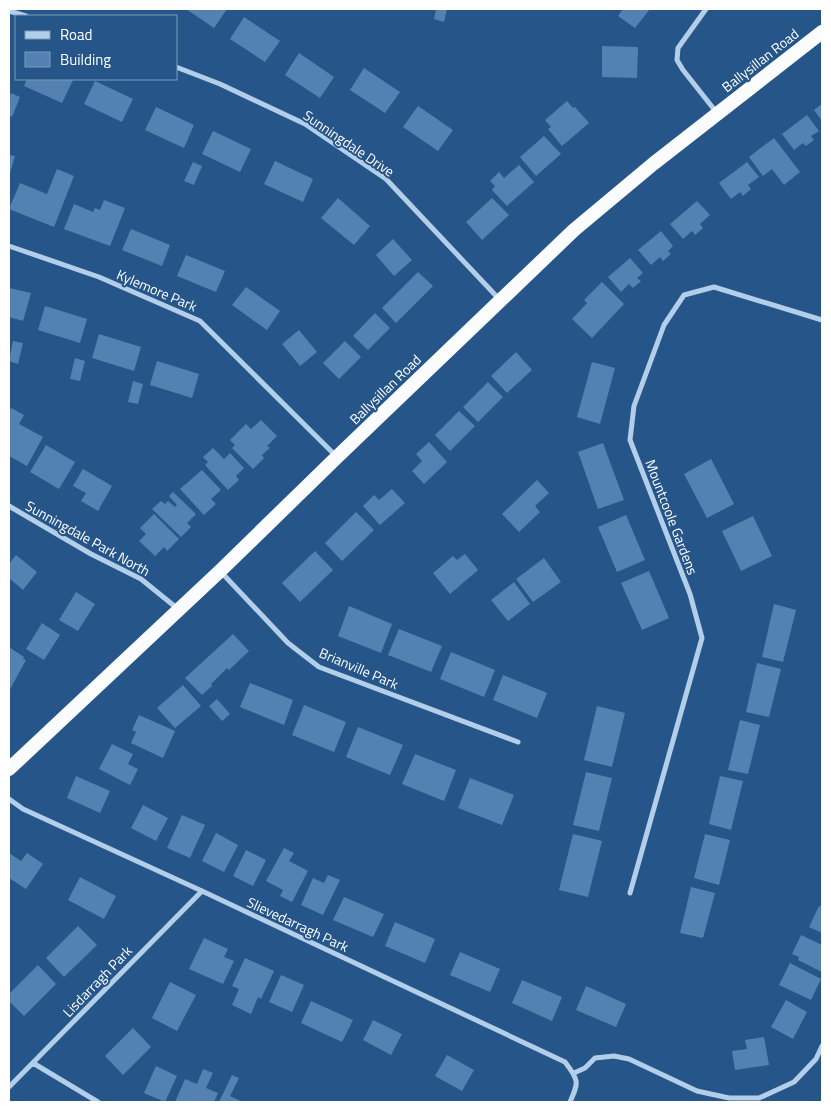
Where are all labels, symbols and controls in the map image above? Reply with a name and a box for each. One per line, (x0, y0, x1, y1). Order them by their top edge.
legend (15, 15, 178, 80)
text: Road (60, 23, 92, 46)
street label: Ballysillan Road (717, 23, 803, 97)
text: Building (60, 48, 111, 71)
street label: Sunningdale Drive (299, 105, 399, 181)
street label: Kylemore Park (114, 264, 201, 316)
street label: Ballysillan Road (344, 349, 426, 429)
street label: Mountcoole Gardens (640, 456, 704, 578)
street label: Sunningdale Park North (22, 495, 154, 581)
street label: Brianville Park (316, 642, 402, 694)
street label: Slievedarragh Park (244, 891, 353, 957)
street label: Lisdarragh Park (57, 940, 137, 1021)

